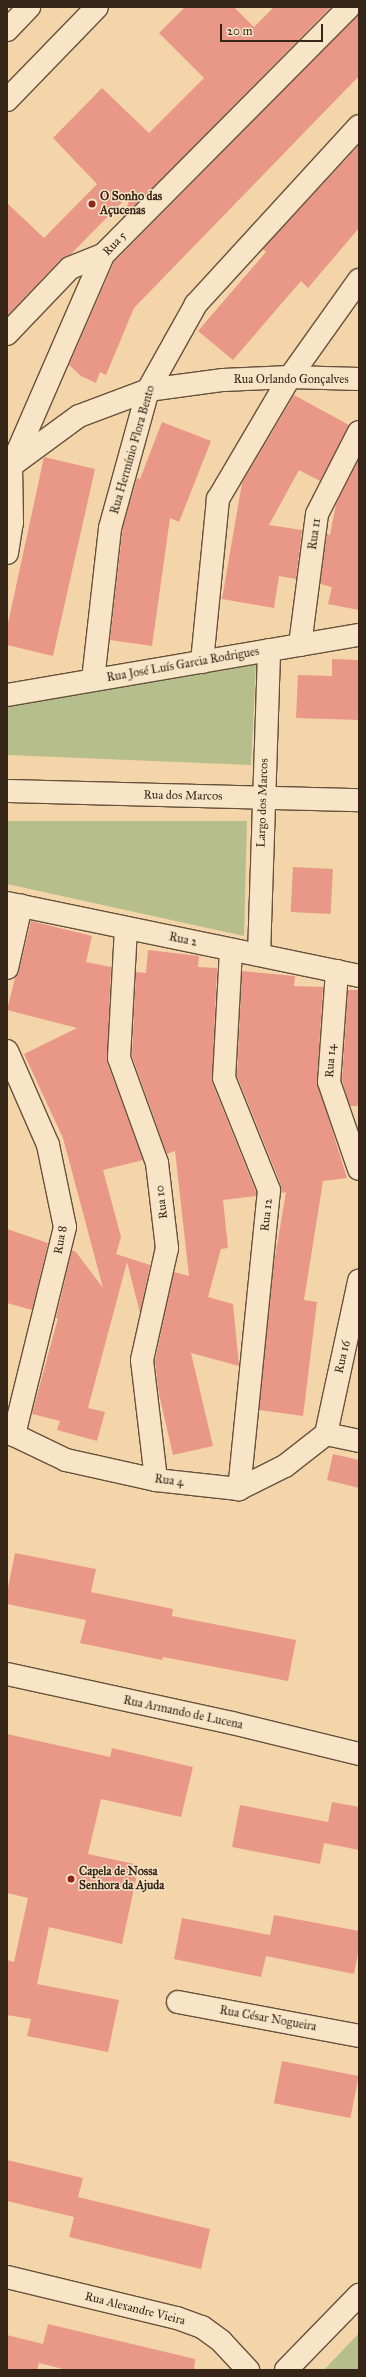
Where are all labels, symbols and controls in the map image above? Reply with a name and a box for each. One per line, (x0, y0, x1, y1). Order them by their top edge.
scale bar (222, 16, 325, 42)
text: 20 m (227, 24, 253, 38)
place label: O Sonho das Açucenas (100, 190, 162, 218)
marker: O Sonho das Açucenas (87, 199, 97, 209)
street label: Rua 5 (100, 229, 130, 259)
street label: Rua Orlando Gonçalves (233, 373, 349, 387)
street label: Rua Hermínio Flora Bento (108, 384, 158, 516)
street label: Rua 11 (306, 517, 324, 551)
street label: Rua José Luís Garcia Rodrigues (106, 644, 260, 686)
street label: Largo dos Marcos (254, 758, 272, 848)
street label: Rua dos Marcos (143, 788, 223, 804)
street label: Rua 2 (168, 930, 198, 950)
street label: Rua 14 (323, 1044, 339, 1078)
street label: Rua 10 (153, 1184, 171, 1220)
street label: Rua 12 (258, 1198, 276, 1232)
street label: Rua 8 (51, 1225, 71, 1255)
street label: Rua 16 (332, 1339, 354, 1375)
street label: Rua 4 (154, 1472, 184, 1490)
street label: Rua Armando de Lucena (122, 1693, 244, 1733)
place label: Capela de Nossa Senhora da Ajuda (79, 1865, 164, 1893)
marker: Capela de Nossa Senhora da Ajuda (66, 1874, 76, 1884)
street label: Rua César Nogueira (218, 2003, 318, 2035)
street label: Rua Alexandre Vieira (83, 2290, 187, 2328)

